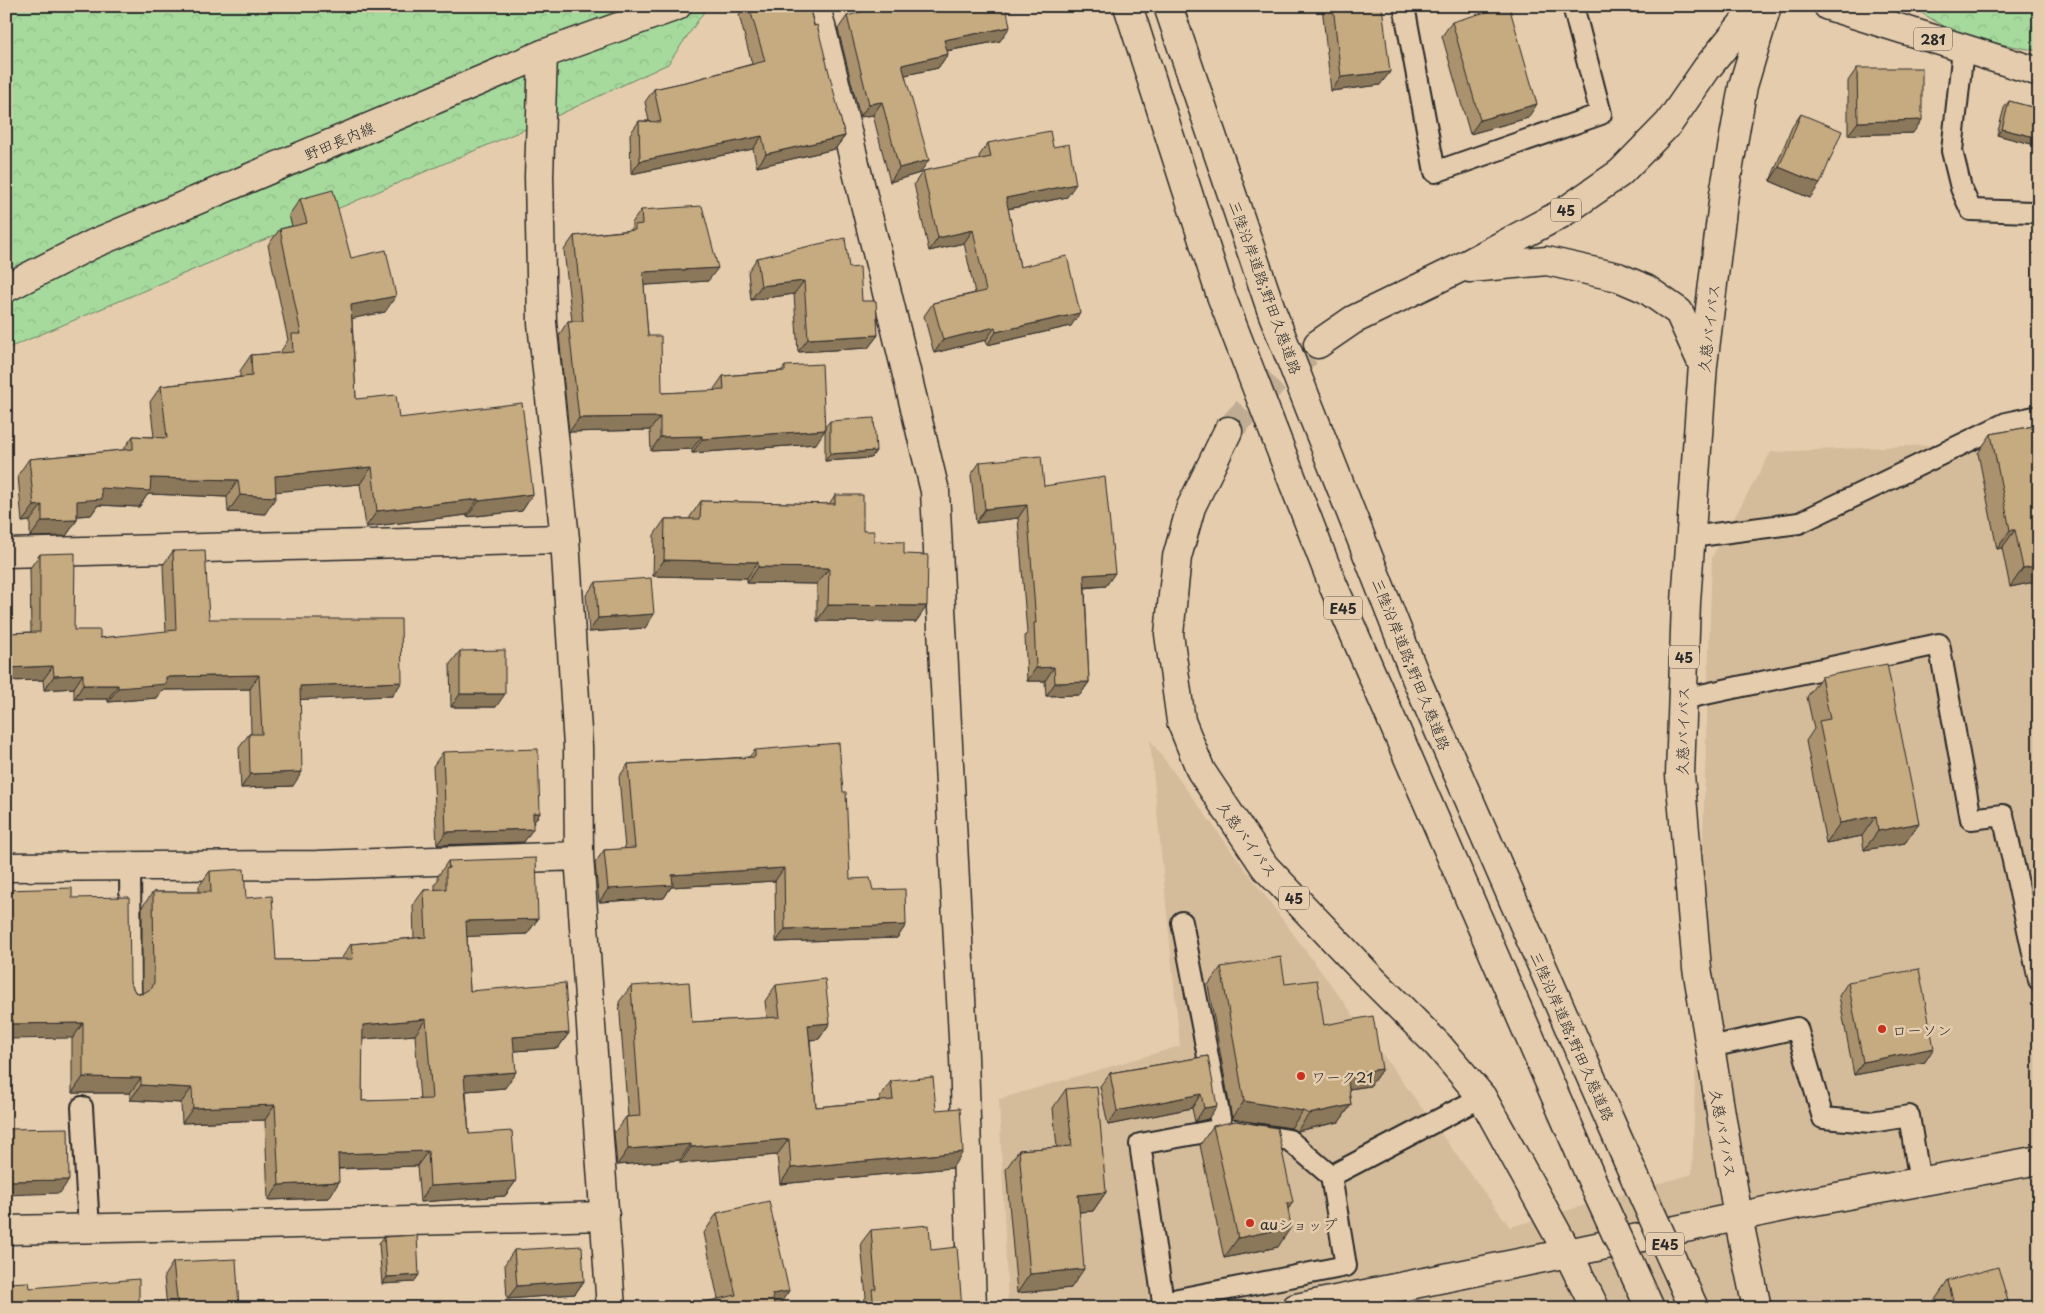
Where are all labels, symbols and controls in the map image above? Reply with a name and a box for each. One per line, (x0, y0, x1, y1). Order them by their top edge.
road number: 281 (1914, 28, 1952, 50)
street label: 野田長内線 (300, 115, 378, 165)
street label: 三陸沿岸道路;野田久慈道路 (1224, 196, 1308, 378)
road number: 45 (1551, 198, 1581, 222)
street label: 久慈バイパス (1691, 282, 1725, 374)
street label: 三陸沿岸道路;野田久慈道路 (1367, 574, 1457, 754)
road number: E45 (1324, 596, 1362, 620)
road number: 45 (1669, 646, 1699, 669)
street label: 久慈バイパス (1670, 686, 1694, 776)
street label: 久慈バイパス (1212, 796, 1284, 882)
road number: 45 (1279, 886, 1309, 910)
street label: 三陸沿岸道路;野田久慈道路 (1525, 947, 1621, 1125)
place label: ローソン (1892, 1018, 1952, 1041)
marker: ローソン (1876, 1023, 1888, 1035)
place label: ワーク21 (1311, 1065, 1373, 1088)
marker: ワーク21 (1295, 1070, 1307, 1082)
street label: 久慈バイパス (1705, 1087, 1743, 1179)
place label: auショップ (1260, 1212, 1337, 1235)
marker: auショップ (1244, 1217, 1256, 1229)
road number: E45 (1646, 1232, 1684, 1256)

